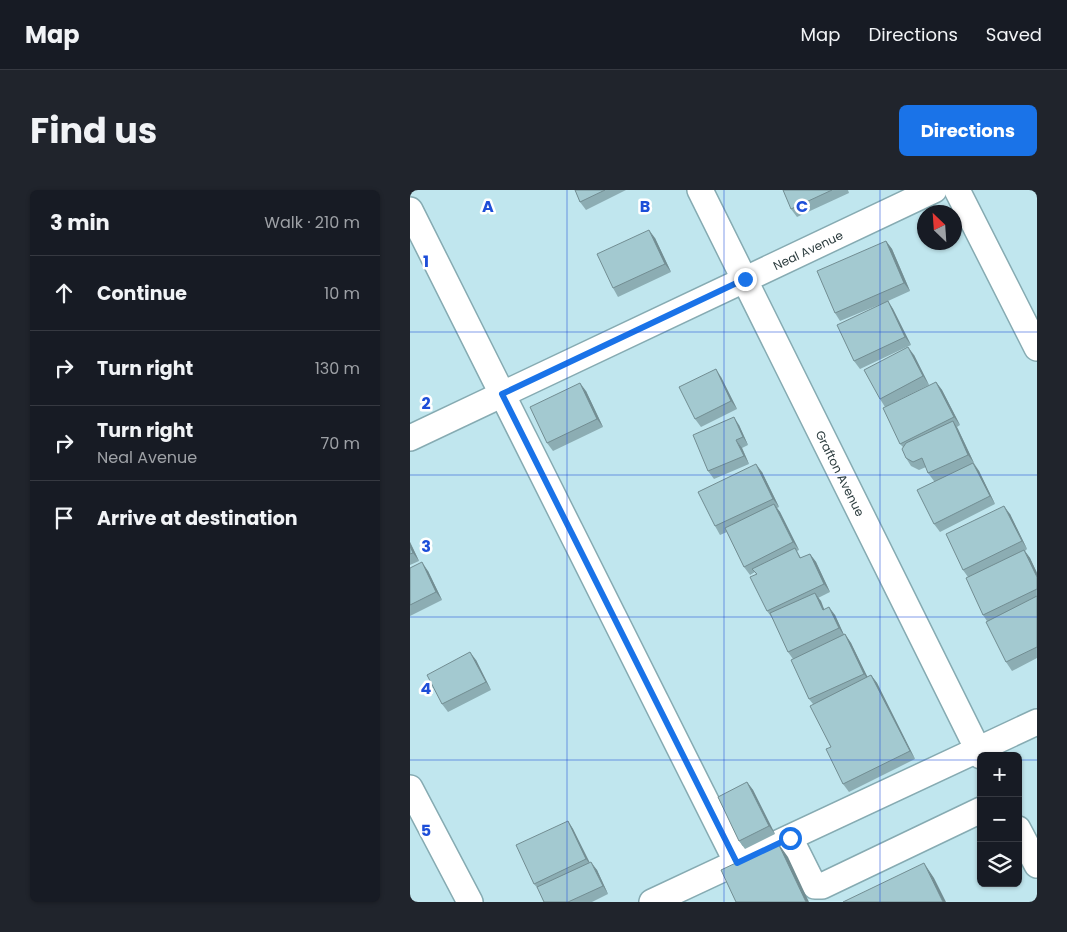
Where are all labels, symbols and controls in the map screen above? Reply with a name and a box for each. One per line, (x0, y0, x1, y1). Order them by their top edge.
text: Map (25, 18, 80, 51)
text: Map (801, 22, 840, 47)
text: Directions (868, 22, 958, 47)
text: Saved (986, 22, 1042, 47)
button: Directions (899, 105, 1037, 156)
text: Find us (30, 106, 157, 155)
text: A (482, 195, 494, 218)
text: B (640, 195, 650, 218)
text: C (796, 195, 808, 218)
north arrow (917, 205, 962, 250)
text: 3 min (50, 208, 110, 237)
text: Walk · 210 m (264, 211, 360, 234)
street label: Neal Avenue (770, 226, 845, 274)
text: 1 (423, 250, 429, 273)
route end (734, 268, 757, 291)
icon: ahead (50, 279, 78, 307)
text: Continue (97, 280, 187, 307)
text: 10 m (324, 282, 360, 305)
icon: right (50, 354, 78, 382)
text: Turn right (97, 355, 193, 382)
text: 130 m (315, 357, 360, 380)
text: 2 (421, 392, 431, 415)
text: Turn right (97, 417, 193, 444)
street label: Grafton Avenue (812, 427, 869, 519)
icon: right (50, 429, 78, 457)
text: 70 m (320, 432, 360, 455)
text: Neal Avenue (97, 446, 197, 469)
icon: arrive (50, 504, 78, 532)
text: Arrive at destination (97, 505, 298, 532)
text: 3 (421, 535, 431, 558)
text: 4 (421, 677, 432, 700)
map controls (977, 752, 1022, 887)
button: + (977, 752, 1022, 797)
button: − (977, 797, 1022, 842)
text: 5 (421, 819, 431, 842)
route start (779, 827, 802, 850)
button: layers (977, 842, 1022, 887)

